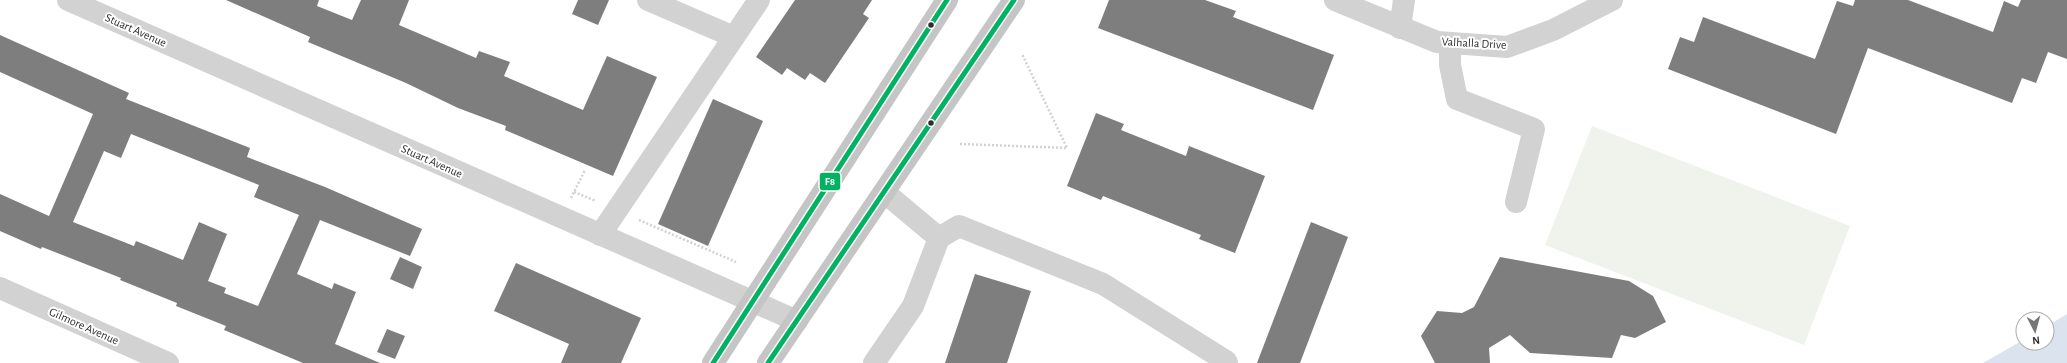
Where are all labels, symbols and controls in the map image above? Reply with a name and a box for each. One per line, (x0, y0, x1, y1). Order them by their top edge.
street label: Stuart Avenue (104, 11, 168, 49)
unlabelled marker (926, 20, 936, 30)
street label: Valhalla Drive (1441, 35, 1507, 51)
unlabelled marker (926, 118, 936, 128)
street label: Stuart Avenue (400, 142, 464, 180)
line badge: F8 (819, 172, 841, 191)
text: F8 (825, 176, 835, 187)
street label: Gilmore Avenue (47, 305, 121, 347)
north arrow (2015, 311, 2055, 351)
text: N (2032, 335, 2040, 346)

